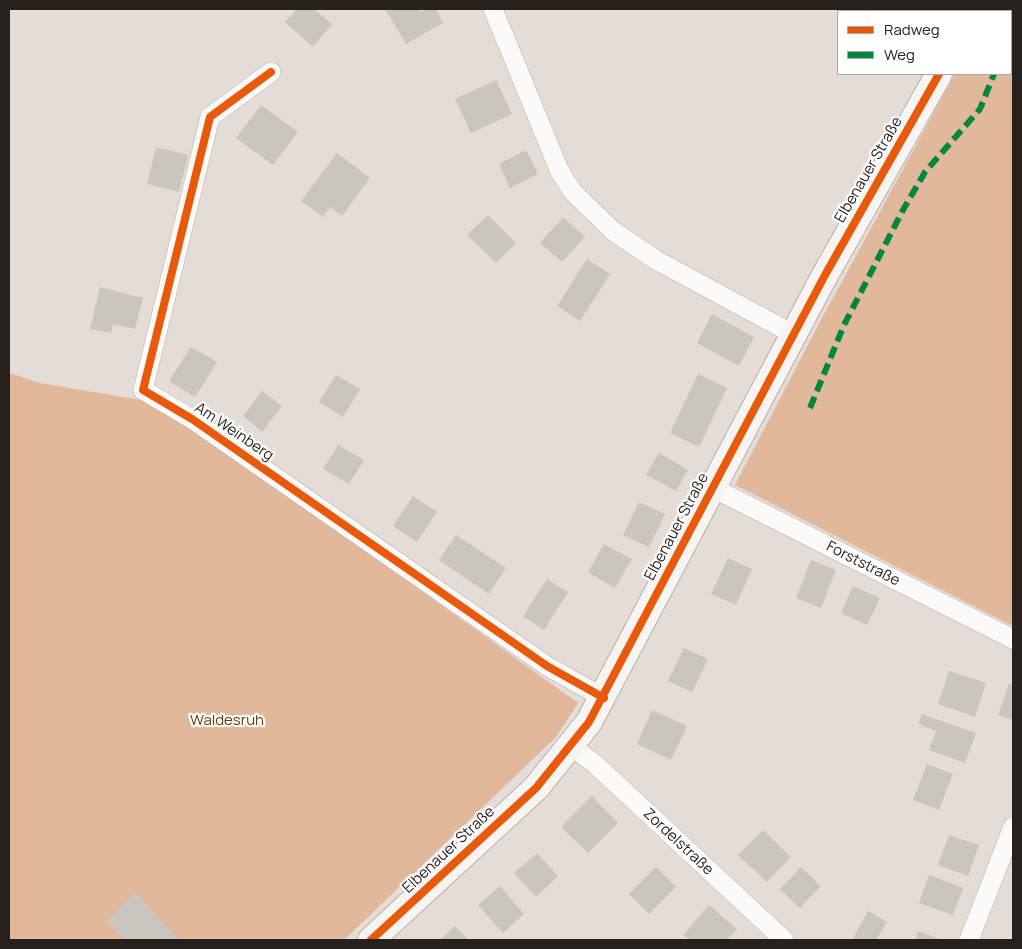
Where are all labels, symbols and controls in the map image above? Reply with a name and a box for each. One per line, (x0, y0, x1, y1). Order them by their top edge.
legend (837, 10, 1012, 75)
text: Radweg (884, 19, 940, 40)
text: Weg (884, 44, 915, 65)
street label: Elbenauer Straße (831, 114, 907, 226)
street label: Am Weinberg (191, 399, 277, 465)
street label: Elbenauer Straße (641, 470, 713, 584)
street label: Forststraße (823, 538, 903, 590)
park label: Waldesruh (190, 712, 264, 730)
street label: Elbenauer Straße (399, 803, 499, 897)
street label: Zordelstraße (639, 805, 717, 879)

